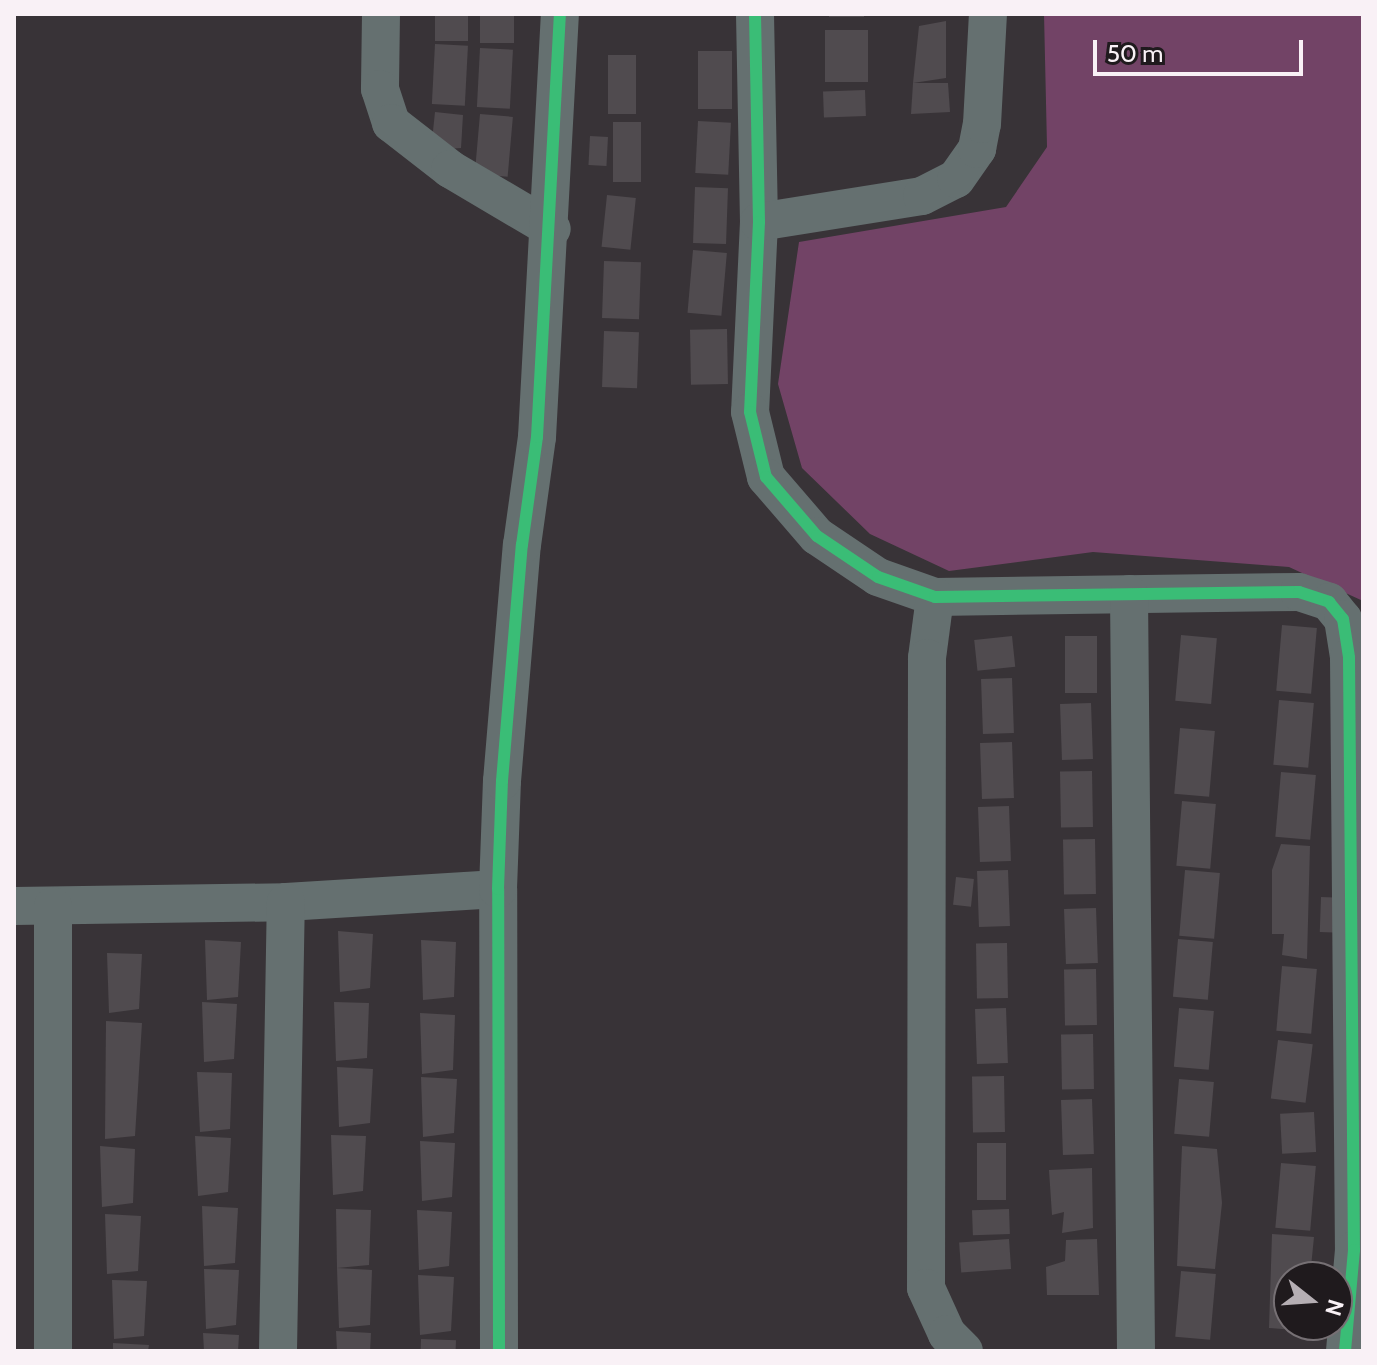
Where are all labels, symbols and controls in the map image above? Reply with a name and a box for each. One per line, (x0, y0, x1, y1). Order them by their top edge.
scale bar (1097, 24, 1307, 74)
text: 50 m (1107, 39, 1163, 68)
north arrow (1273, 1261, 1353, 1341)
text: N (1319, 1296, 1350, 1319)

